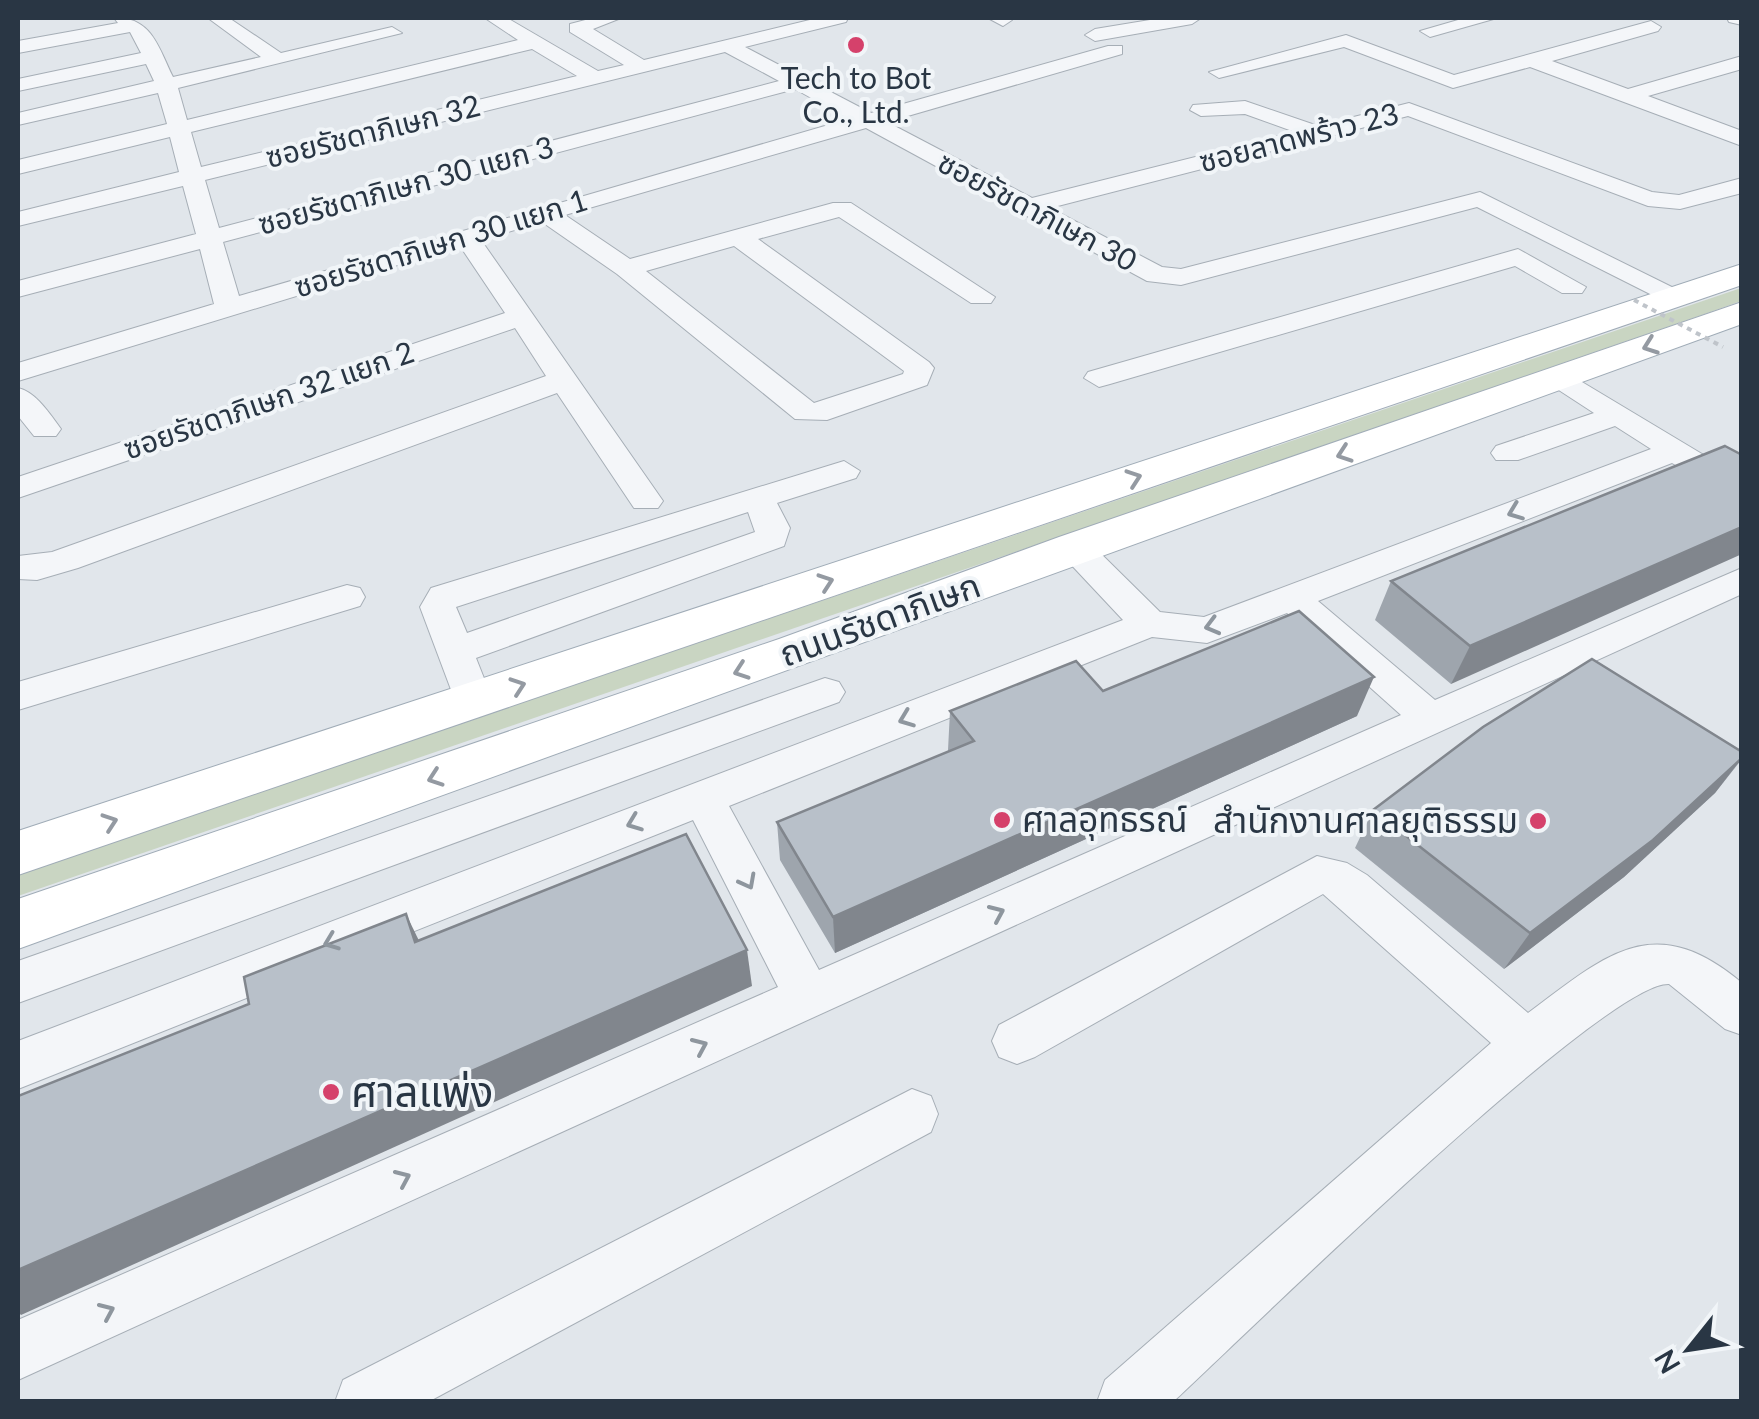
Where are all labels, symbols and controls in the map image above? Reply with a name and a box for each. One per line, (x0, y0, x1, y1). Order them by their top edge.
marker: Tech to Bot Co., Ltd. (845, 34, 867, 56)
place label: Tech to Bot Co., Ltd. (781, 59, 932, 129)
street label: ซอยรัชดาภิเษก 32 (262, 86, 484, 174)
street label: ซอยลาดพร้าว 23 (1195, 94, 1402, 178)
street label: ซอยรัชดาภิเษก 30 แยก 3 (254, 127, 557, 241)
street label: ซอยรัชดาภิเษก 30 (932, 143, 1143, 278)
street label: ซอยรัชดาภิเษก 30 แยก 1 (290, 180, 591, 304)
street label: ซอยรัชดาภิเษก 32 แยก 2 (119, 333, 418, 466)
one-way arrow (1643, 334, 1660, 355)
one-way arrow (1336, 443, 1353, 463)
one-way arrow (1124, 470, 1141, 490)
one-way arrow (1508, 500, 1525, 520)
street label: ถนนรัชดาภิเษก (773, 562, 985, 674)
one-way arrow (816, 573, 833, 594)
one-way arrow (1203, 615, 1221, 636)
one-way arrow (734, 659, 751, 679)
one-way arrow (508, 677, 525, 697)
one-way arrow (898, 707, 915, 728)
one-way arrow (427, 766, 444, 787)
place label: ศาลอุทธรณ์ (1022, 797, 1188, 841)
place label: สำนักงานศาลยุติธรรม (1213, 798, 1518, 842)
marker: ศาลอุทธรณ์ (991, 809, 1013, 831)
marker: สำนักงานศาลยุติธรรม (1527, 810, 1549, 832)
one-way arrow (626, 811, 644, 831)
one-way arrow (101, 814, 118, 834)
one-way arrow (736, 872, 755, 890)
one-way arrow (987, 905, 1005, 925)
one-way arrow (324, 930, 341, 950)
one-way arrow (690, 1038, 708, 1058)
place label: ศาลแพ่ง (351, 1066, 493, 1116)
marker: ศาลแพ่ง (320, 1081, 342, 1103)
one-way arrow (393, 1170, 411, 1190)
north arrow (1639, 1299, 1739, 1399)
one-way arrow (97, 1303, 115, 1323)
text: N (1646, 1344, 1687, 1380)

